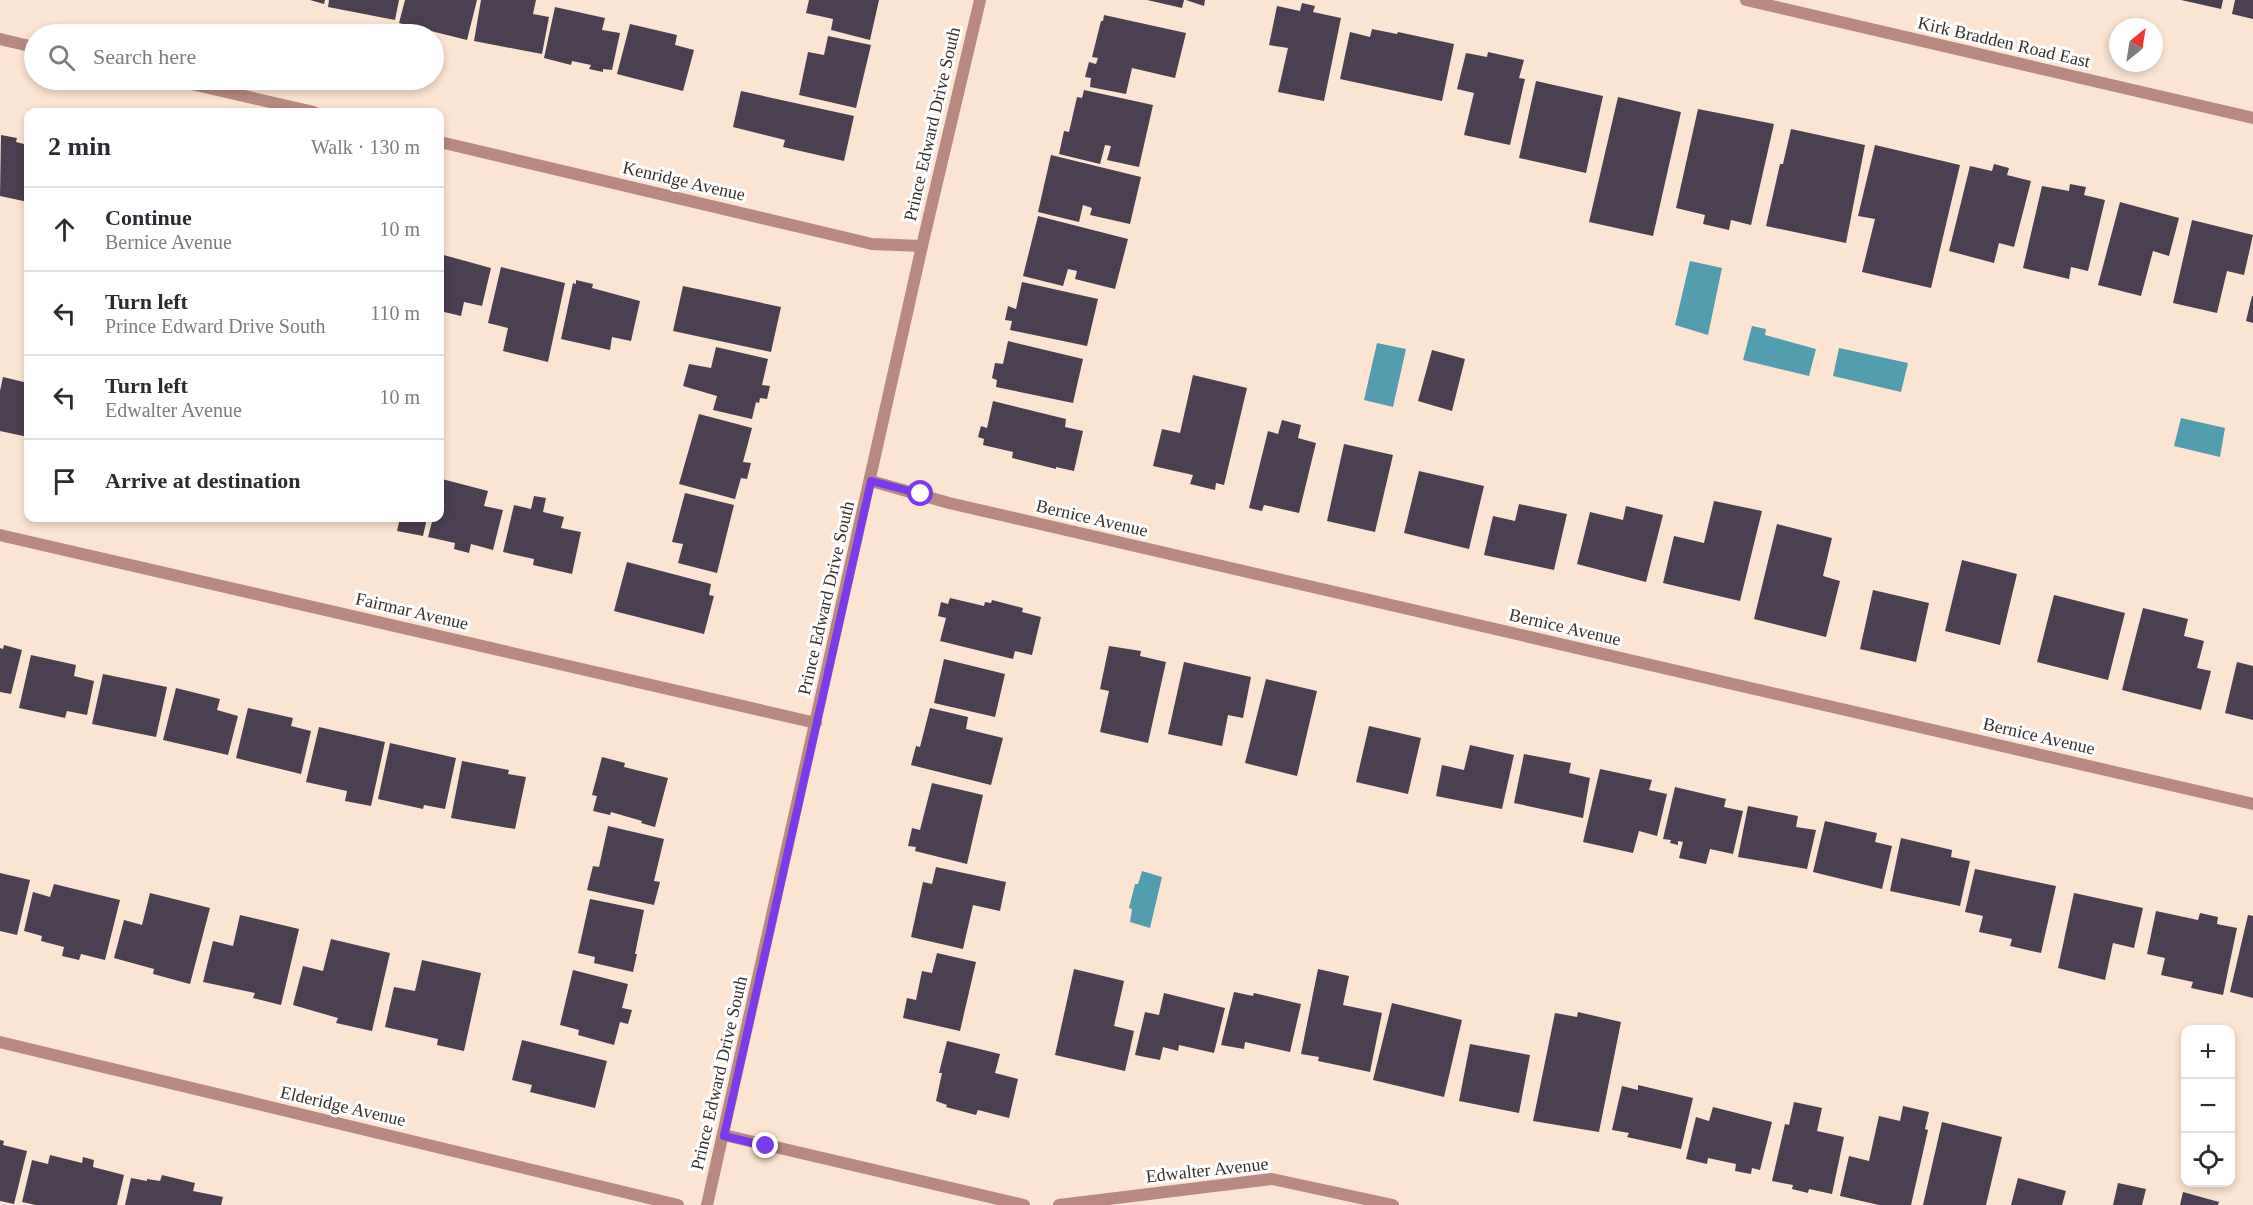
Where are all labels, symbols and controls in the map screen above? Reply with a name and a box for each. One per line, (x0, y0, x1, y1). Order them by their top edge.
street label: Kirk Bradden Road East (1916, 12, 2092, 72)
north arrow (2109, 18, 2163, 72)
search box (24, 24, 444, 90)
street label: Prince Edward Drive South (900, 25, 964, 223)
icon: search (45, 41, 78, 74)
text: Search here (93, 44, 196, 69)
text: 2 min (48, 132, 111, 161)
text: Walk · 130 m (311, 136, 420, 158)
street label: Kenridge Avenue (621, 157, 747, 205)
text: Continue (105, 205, 192, 230)
icon: ahead (48, 213, 81, 246)
text: 10 m (379, 218, 420, 240)
text: Bernice Avenue (105, 231, 232, 253)
text: Turn left (105, 289, 188, 314)
icon: left (48, 297, 81, 330)
text: 110 m (370, 302, 420, 324)
text: Prince Edward Drive South (105, 315, 326, 337)
text: Turn left (105, 373, 188, 398)
icon: left (48, 381, 81, 414)
text: 10 m (379, 386, 420, 408)
text: Edwalter Avenue (105, 399, 242, 421)
icon: arrive (48, 465, 81, 498)
text: Arrive at destination (105, 468, 301, 493)
route start (907, 480, 933, 506)
street label: Bernice Avenue (1034, 495, 1150, 541)
street label: Prince Edward Drive South (794, 499, 858, 697)
street label: Fairmar Avenue (354, 588, 470, 634)
street label: Bernice Avenue (1507, 604, 1623, 650)
street label: Bernice Avenue (1981, 713, 2097, 759)
street label: Prince Edward Drive South (687, 974, 751, 1172)
map controls (2181, 1025, 2235, 1187)
button: + (2181, 1025, 2235, 1079)
button: − (2181, 1079, 2235, 1133)
street label: Elderidge Avenue (278, 1082, 408, 1130)
route end (752, 1132, 778, 1158)
button: locate (2181, 1133, 2235, 1187)
street label: Edwalter Avenue (1145, 1154, 1269, 1186)

